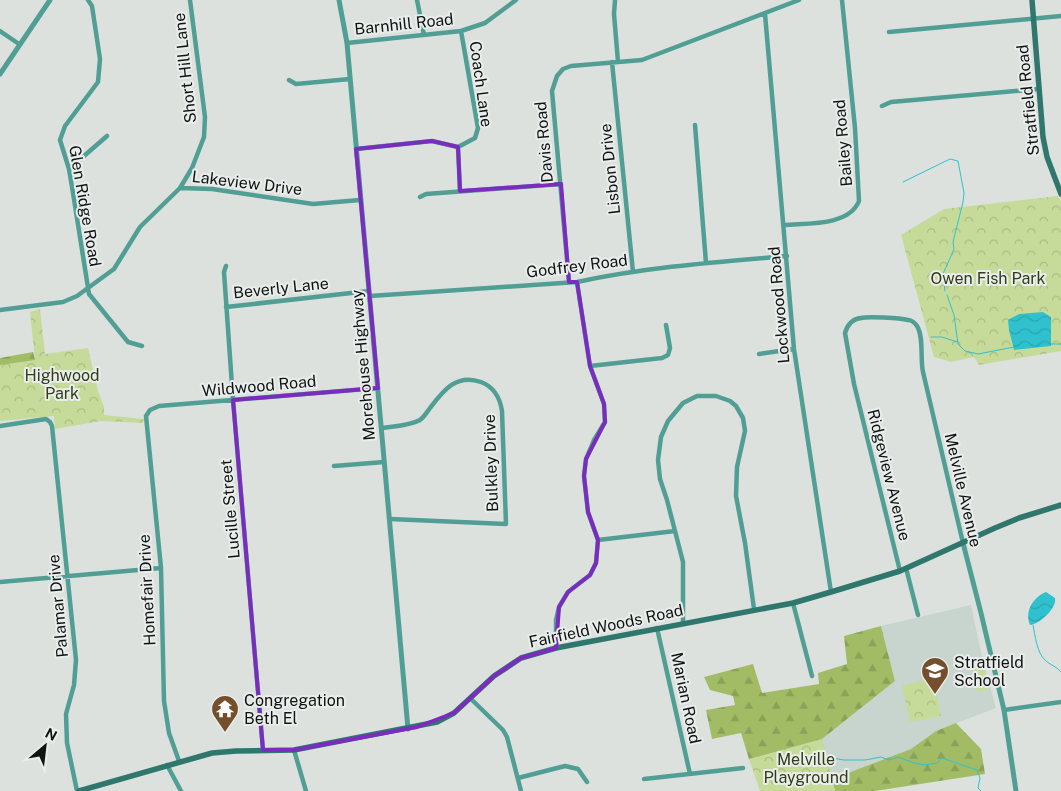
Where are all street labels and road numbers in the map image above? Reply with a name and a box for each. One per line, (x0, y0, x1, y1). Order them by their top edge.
street label: Barnhill Road (353, 9, 455, 39)
street label: Short Hill Lane (170, 12, 200, 124)
street label: Coach Lane (466, 40, 496, 128)
street label: Stratfield Road (1013, 43, 1043, 157)
street label: Bailey Road (830, 99, 856, 187)
street label: Davis Road (531, 101, 557, 183)
street label: Lisbon Drive (596, 123, 624, 215)
street label: Glen Ridge Road (65, 144, 105, 268)
street label: Lakeview Drive (191, 167, 303, 199)
street label: Lockwood Road (764, 246, 794, 364)
street label: Godfrey Road (525, 250, 629, 282)
street label: Beverly Lane (232, 274, 330, 302)
street label: Morehouse Highway (347, 288, 379, 441)
street label: Wildwood Road (201, 372, 317, 400)
street label: Ridgeview Avenue (863, 407, 915, 543)
street label: Bulkley Drive (480, 414, 502, 512)
street label: Melville Avenue (941, 431, 985, 549)
street label: Lucille Street (216, 458, 244, 560)
street label: Homefair Drive (135, 534, 159, 646)
street label: Palamar Drive (44, 554, 72, 658)
street label: Fairfield Woods Road (527, 600, 685, 652)
street label: Marian Road (667, 651, 705, 745)

